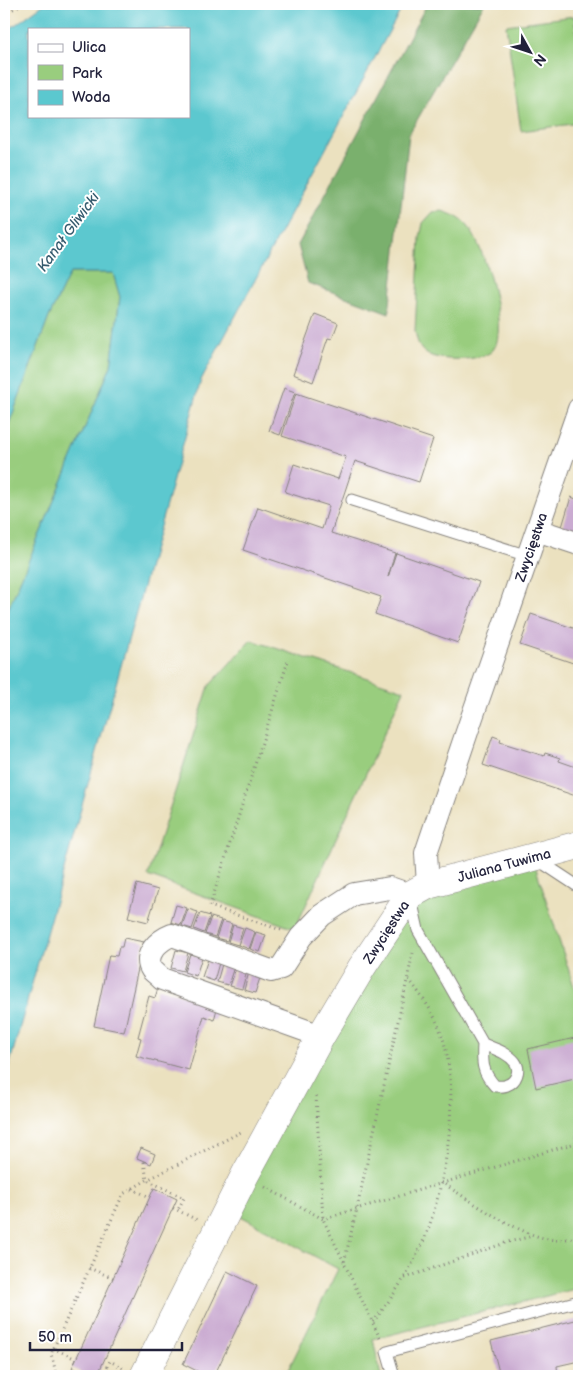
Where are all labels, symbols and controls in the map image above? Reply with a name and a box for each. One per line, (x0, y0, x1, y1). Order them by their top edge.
legend (28, 28, 190, 118)
north arrow (506, 28, 556, 78)
text: Ulica (72, 38, 106, 57)
text: N (530, 51, 549, 70)
text: Park (72, 64, 103, 83)
text: Woda (72, 88, 110, 107)
water label: Kanał Gliwicki (33, 188, 104, 276)
street label: Zwycięstwa (511, 510, 551, 585)
street label: Juliana Tuwima (456, 845, 553, 886)
street label: Zwycięstwa (359, 897, 413, 968)
scale bar (30, 1320, 182, 1352)
text: 50 m (38, 1328, 72, 1347)

